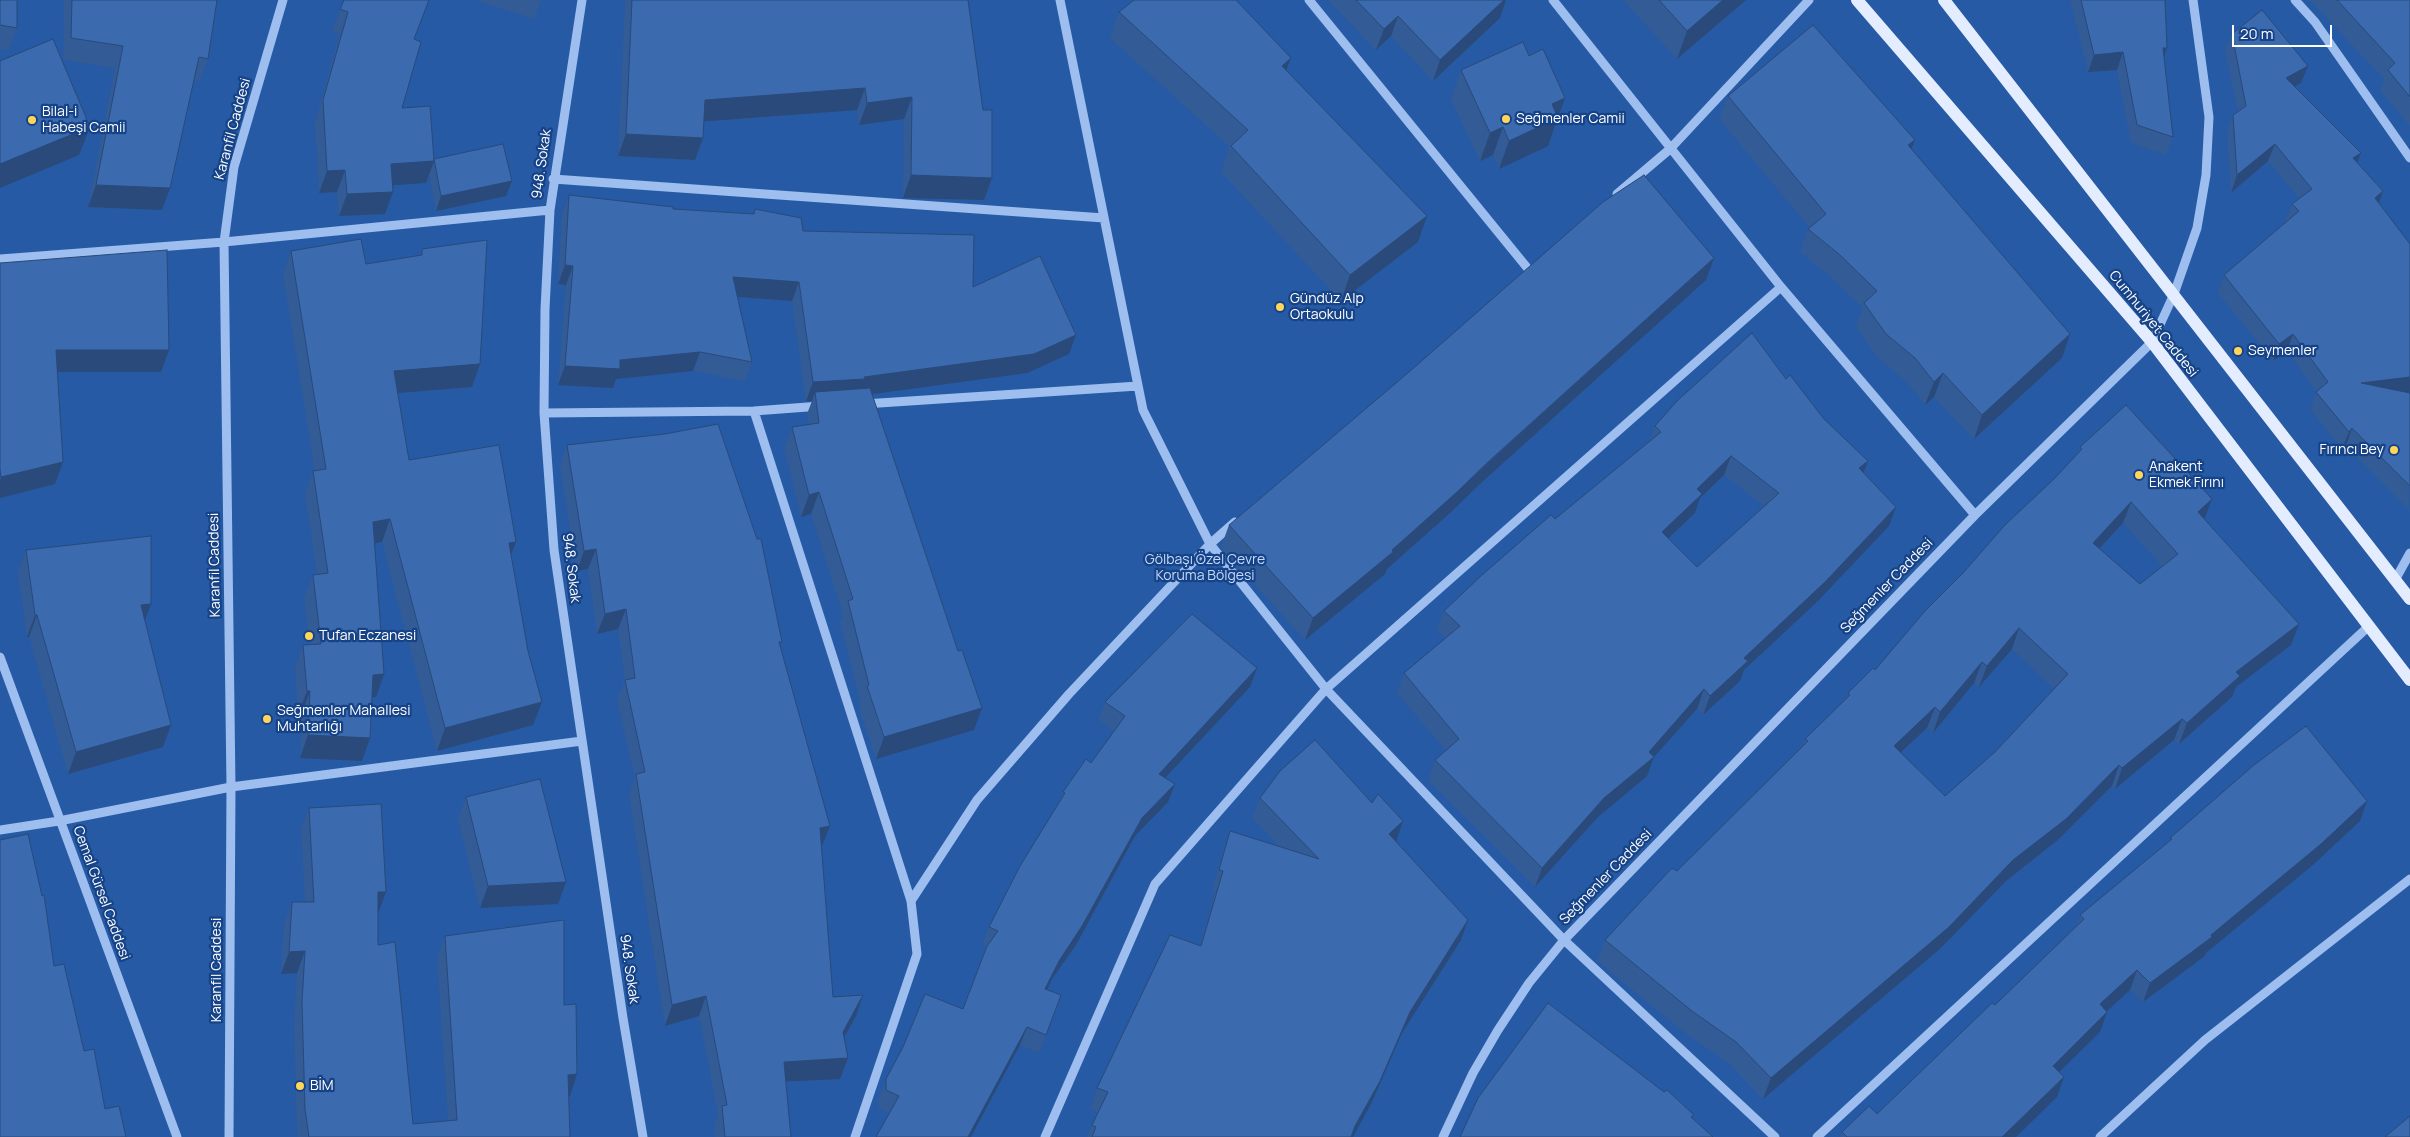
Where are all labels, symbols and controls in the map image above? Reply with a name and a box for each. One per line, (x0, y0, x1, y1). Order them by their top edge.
scale bar (2235, 15, 2335, 47)
text: 20 m (2240, 23, 2273, 44)
street label: Karanfil Caddesi (211, 76, 255, 182)
place label: Bilal-i Habeşi Camii (42, 104, 125, 136)
place label: Seğmenler Camii (1516, 111, 1625, 127)
marker: Seğmenler Camii (1500, 113, 1512, 125)
marker: Bilal-i Habeşi Camii (26, 114, 38, 126)
street label: 948. Sokak (529, 128, 555, 200)
street label: Cumhuriyet Caddesi (2105, 267, 2201, 381)
place label: Gündüz Alp Ortaokulu (1290, 291, 1364, 324)
marker: Gündüz Alp Ortaokulu (1274, 301, 1286, 313)
place label: Seymenler (2248, 343, 2317, 359)
marker: Seymenler (2232, 345, 2244, 357)
place label: Fırıncı Bey (2319, 442, 2384, 458)
marker: Fırıncı Bey (2388, 444, 2400, 456)
place label: Anakent Ekmek Fırını (2149, 459, 2224, 492)
marker: Anakent Ekmek Fırını (2133, 469, 2145, 481)
street label: Karanfil Caddesi (206, 513, 224, 617)
street label: 948. Sokak (558, 532, 584, 604)
street label: Seğmenler Caddesi (1837, 535, 1937, 637)
park label: Gölbaşı Özel Çevre Koruma Bölgesi (1145, 552, 1265, 584)
place label: Tufan Eczanesi (319, 628, 416, 644)
marker: Tufan Eczanesi (303, 630, 315, 642)
place label: Seğmenler Mahallesi Muhtarlığı (277, 703, 410, 736)
marker: Seğmenler Mahallesi Muhtarlığı (261, 713, 273, 725)
street label: Cemal Gürsel Caddesi (69, 824, 133, 962)
street label: Seğmenler Caddesi (1556, 826, 1656, 928)
street label: Karanfil Caddesi (209, 918, 225, 1022)
street label: 948. Sokak (616, 933, 642, 1005)
place label: BİM (310, 1078, 334, 1094)
marker: BİM (294, 1080, 306, 1092)

